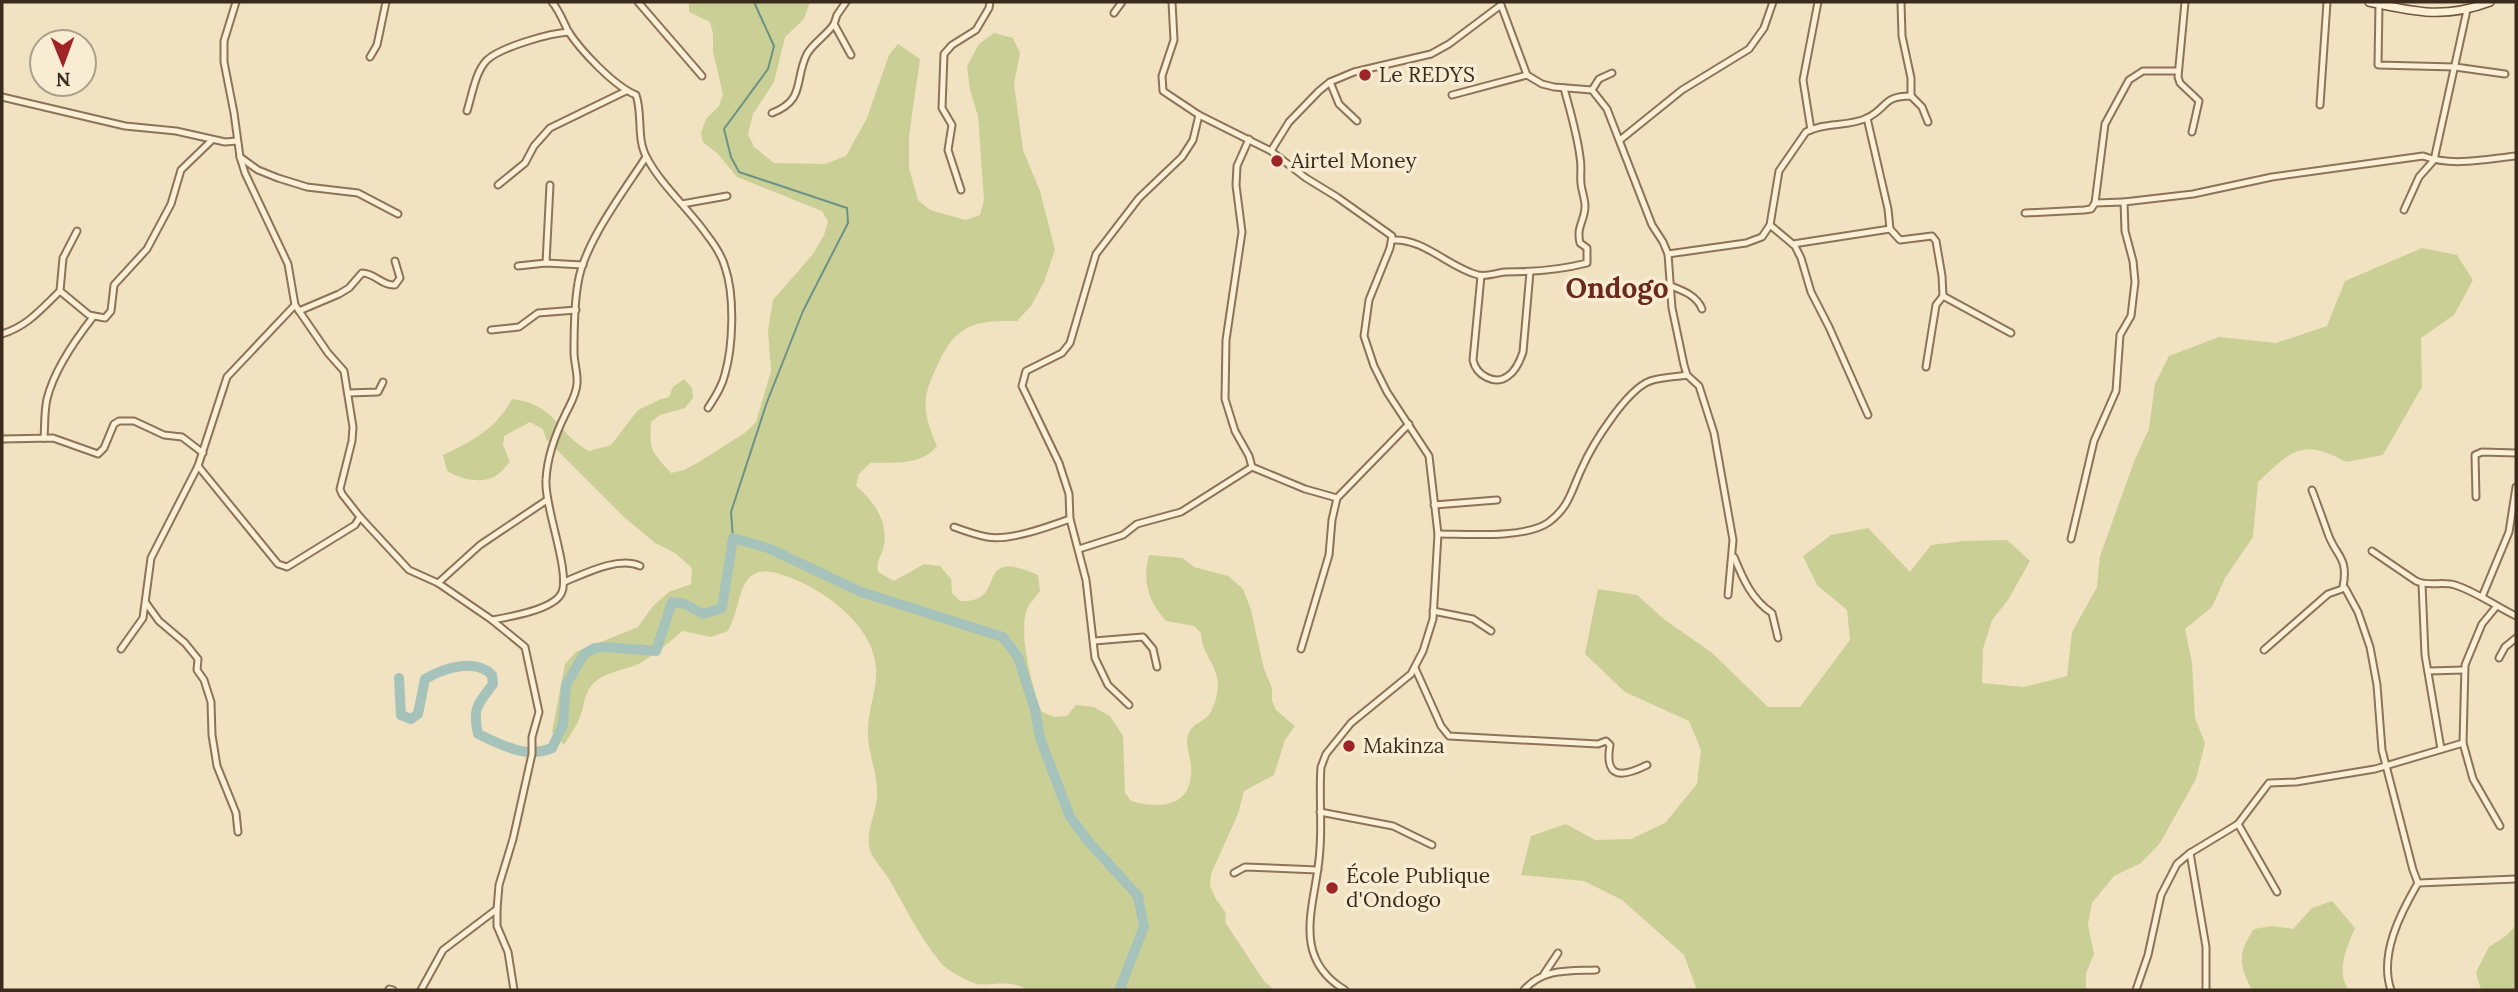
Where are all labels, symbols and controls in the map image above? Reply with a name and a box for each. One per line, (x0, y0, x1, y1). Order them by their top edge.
north arrow (28, 28, 98, 98)
place label: Le REDYS (1379, 61, 1475, 88)
marker: Le REDYS (1357, 67, 1373, 83)
text: N (55, 68, 71, 92)
place label: Airtel Money (1290, 147, 1417, 174)
marker: Airtel Money (1269, 153, 1285, 169)
district label: Ondogo (1565, 270, 1669, 306)
place label: Makinza (1363, 732, 1445, 759)
marker: Makinza (1341, 738, 1357, 754)
place label: École Publique d'Ondogo (1346, 862, 1490, 913)
marker: École Publique d'Ondogo (1324, 880, 1340, 896)

